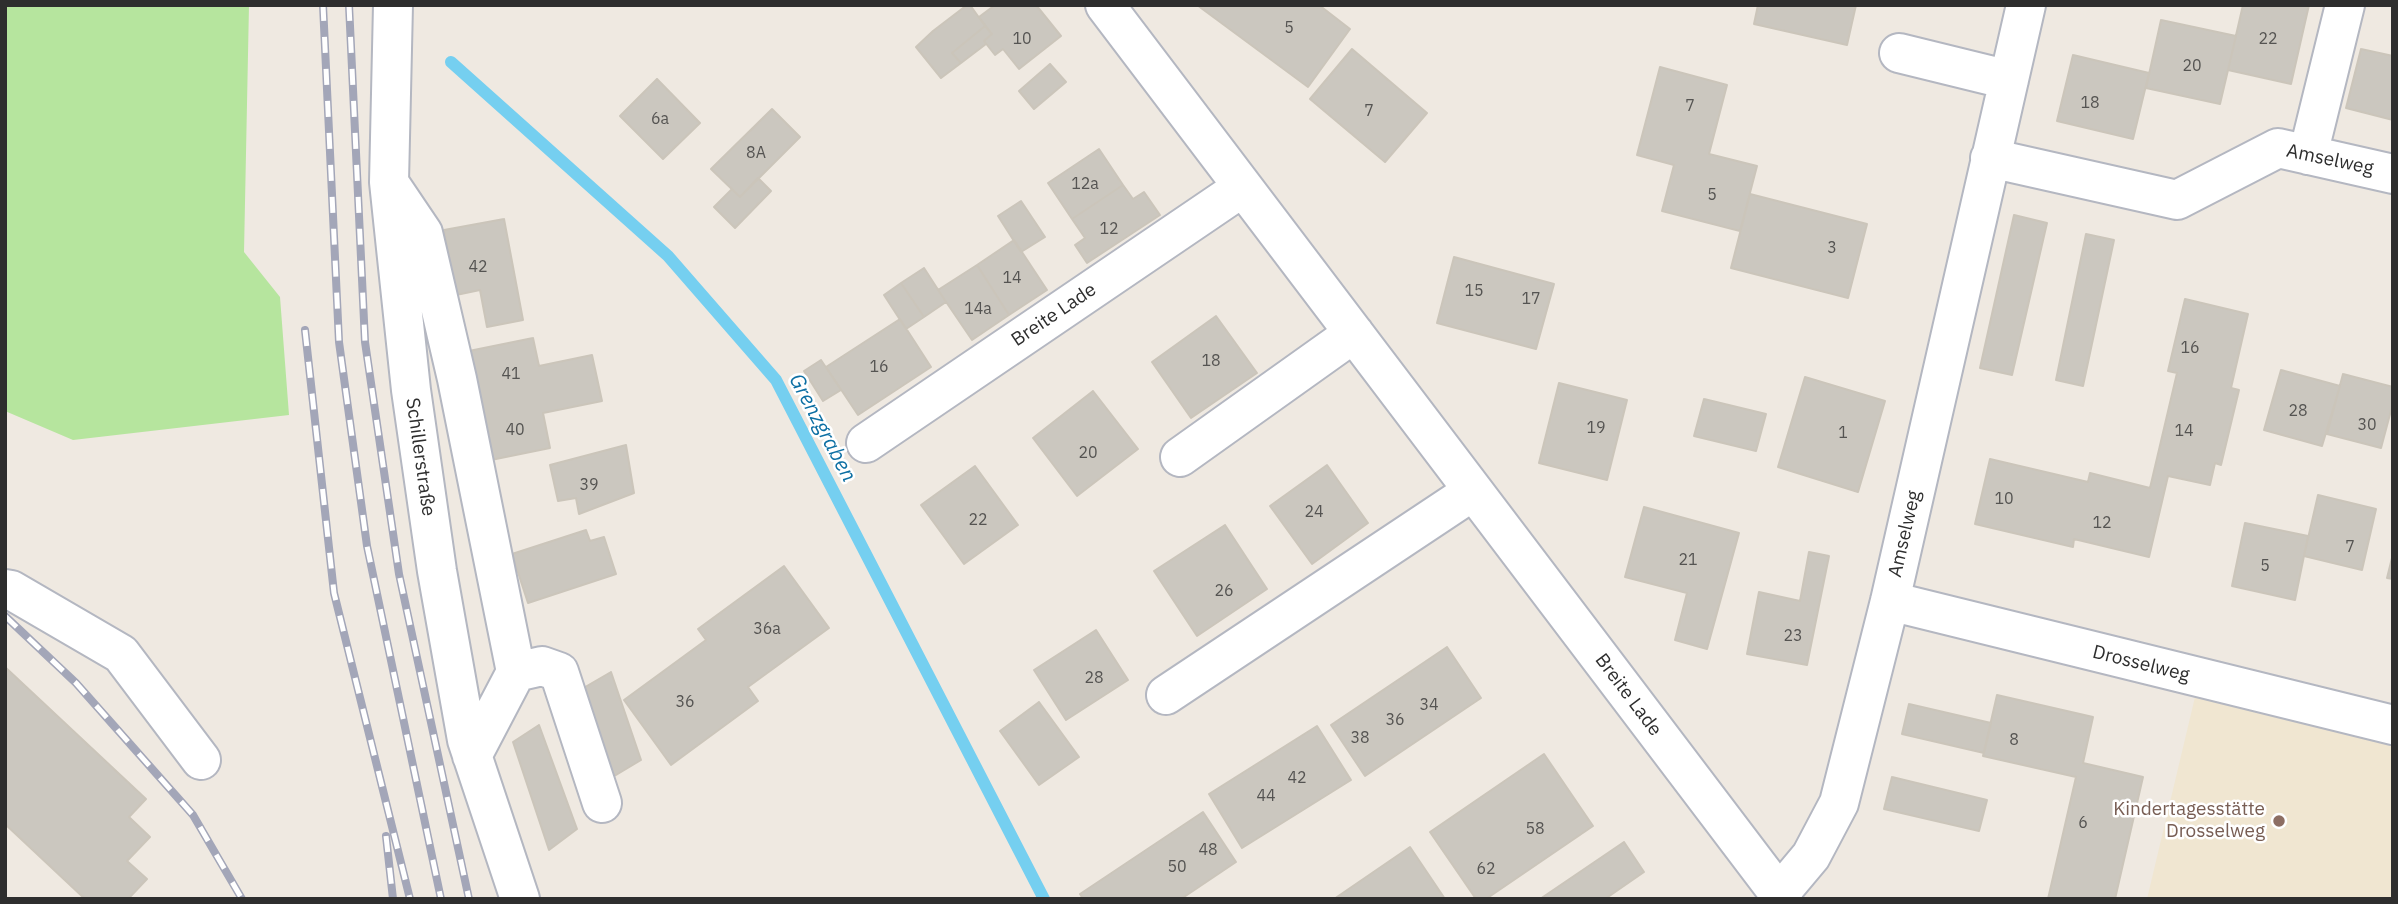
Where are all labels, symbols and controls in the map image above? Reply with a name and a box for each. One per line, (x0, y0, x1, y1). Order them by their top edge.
house number: 5 (1284, 18, 1294, 38)
house number: 10 (1012, 29, 1032, 49)
house number: 22 (2258, 29, 2278, 49)
house number: 20 (2182, 56, 2202, 76)
house number: 18 (2080, 93, 2100, 113)
house number: 7 (1685, 96, 1695, 116)
house number: 7 (1364, 101, 1374, 121)
house number: 6a (651, 109, 669, 129)
street label: Amselweg (2284, 140, 2376, 180)
house number: 8A (746, 143, 766, 163)
house number: 12a (1071, 174, 1099, 194)
house number: 5 (1707, 185, 1717, 205)
house number: 12 (1099, 219, 1119, 239)
house number: 3 (1827, 238, 1837, 258)
house number: 42 (468, 257, 488, 277)
house number: 14 (1002, 268, 1022, 288)
street label: Breite Lade (1007, 278, 1101, 352)
house number: 15 (1464, 281, 1484, 301)
house number: 17 (1521, 289, 1541, 309)
house number: 14a (964, 299, 992, 319)
house number: 16 (2180, 338, 2200, 358)
house number: 18 (1201, 351, 1221, 371)
house number: 16 (869, 357, 889, 377)
house number: 41 (501, 364, 521, 384)
water label: Grenzgraben (783, 370, 861, 486)
street label: Schillerstraße (400, 396, 440, 518)
house number: 28 (2288, 401, 2308, 421)
house number: 30 (2357, 415, 2377, 435)
house number: 19 (1586, 418, 1606, 438)
house number: 40 (505, 420, 525, 440)
house number: 14 (2174, 421, 2194, 441)
house number: 1 (1838, 423, 1848, 443)
house number: 20 (1078, 443, 1098, 463)
house number: 39 (579, 475, 599, 495)
street label: Amselweg (1884, 488, 1926, 580)
house number: 10 (1994, 489, 2014, 509)
house number: 24 (1304, 502, 1324, 522)
house number: 22 (968, 510, 988, 530)
house number: 12 (2092, 513, 2112, 533)
house number: 7 (2345, 537, 2355, 557)
house number: 21 (1678, 550, 1698, 570)
house number: 5 (2260, 556, 2270, 576)
house number: 26 (1214, 581, 1234, 601)
house number: 36a (753, 619, 781, 639)
house number: 23 (1783, 626, 1803, 646)
street label: Drosselweg (2090, 641, 2192, 687)
street label: Breite Lade (1590, 649, 1666, 741)
house number: 28 (1084, 668, 1104, 688)
house number: 36 (675, 692, 695, 712)
house number: 34 (1419, 695, 1439, 715)
house number: 36 (1385, 710, 1405, 730)
house number: 38 (1350, 728, 1370, 748)
house number: 8 (2009, 730, 2019, 750)
house number: 42 (1287, 768, 1307, 788)
house number: 44 (1256, 786, 1276, 806)
place label: Kindertagesstätte Drosselweg (2113, 799, 2265, 843)
house number: 6 (2078, 813, 2088, 833)
marker: Kindertagesstätte Drosselweg (2271, 813, 2287, 829)
house number: 58 (1525, 819, 1545, 839)
house number: 48 (1198, 840, 1218, 860)
house number: 50 (1167, 857, 1187, 877)
house number: 62 (1476, 859, 1496, 879)

